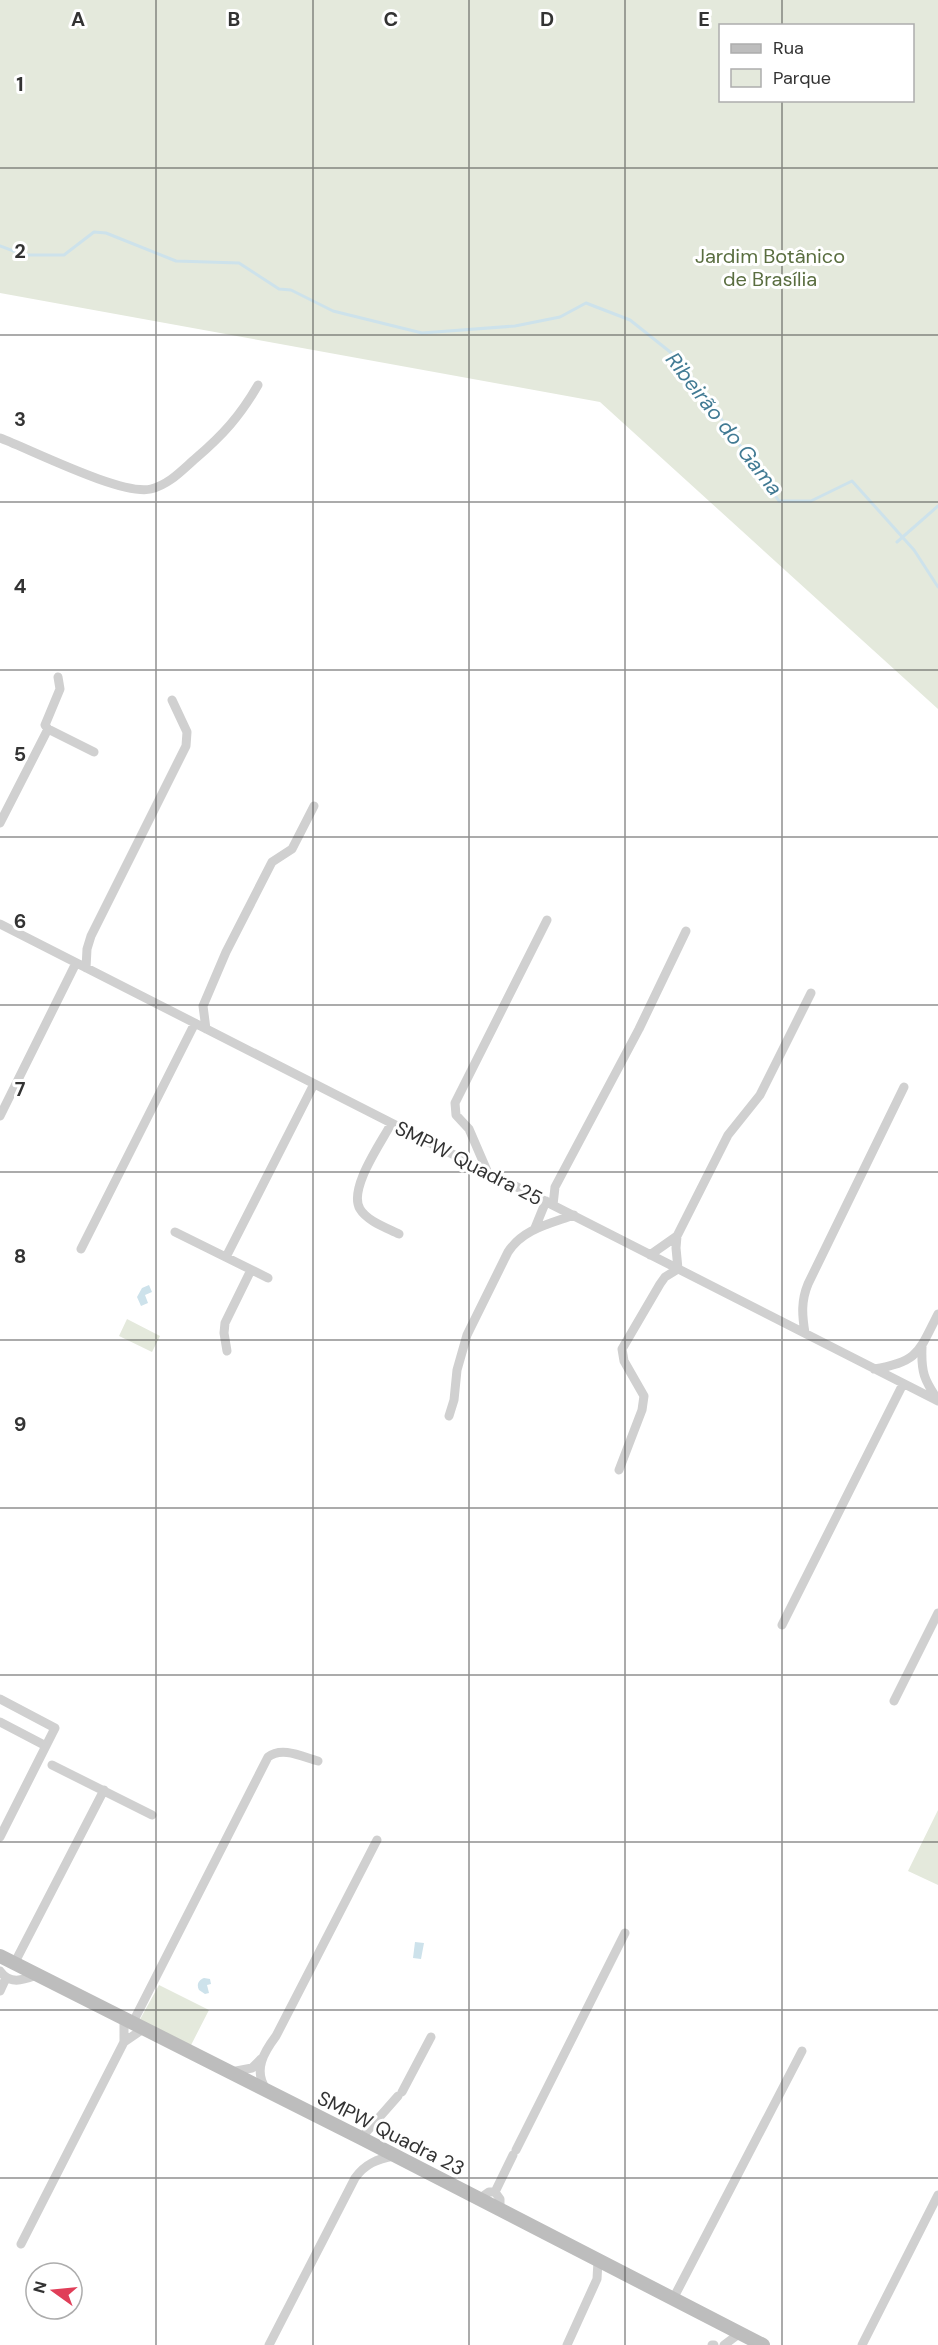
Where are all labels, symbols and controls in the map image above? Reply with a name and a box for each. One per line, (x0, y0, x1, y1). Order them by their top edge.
text: A (71, 6, 85, 32)
text: B (228, 6, 240, 32)
text: C (384, 6, 398, 32)
text: D (540, 6, 554, 32)
text: E (698, 6, 710, 32)
legend (719, 24, 914, 102)
text: Rua (773, 36, 804, 60)
text: Parque (773, 66, 831, 90)
text: 1 (16, 71, 24, 97)
text: 2 (14, 238, 26, 264)
park label: Jardim Botânico de Brasília (695, 243, 845, 292)
water label: Ribeirão do Gama (659, 347, 789, 501)
text: 3 (14, 406, 26, 432)
text: 4 (14, 573, 27, 599)
text: 5 (14, 741, 26, 767)
text: 6 (14, 908, 26, 934)
text: 7 (15, 1076, 26, 1102)
street label: SMPW Quadra 25 (391, 1115, 547, 1211)
text: 8 (14, 1243, 26, 1269)
text: 9 (14, 1411, 26, 1437)
street label: SMPW Quadra 23 (313, 2085, 469, 2181)
north arrow (24, 2261, 84, 2321)
text: N (28, 2279, 52, 2296)

